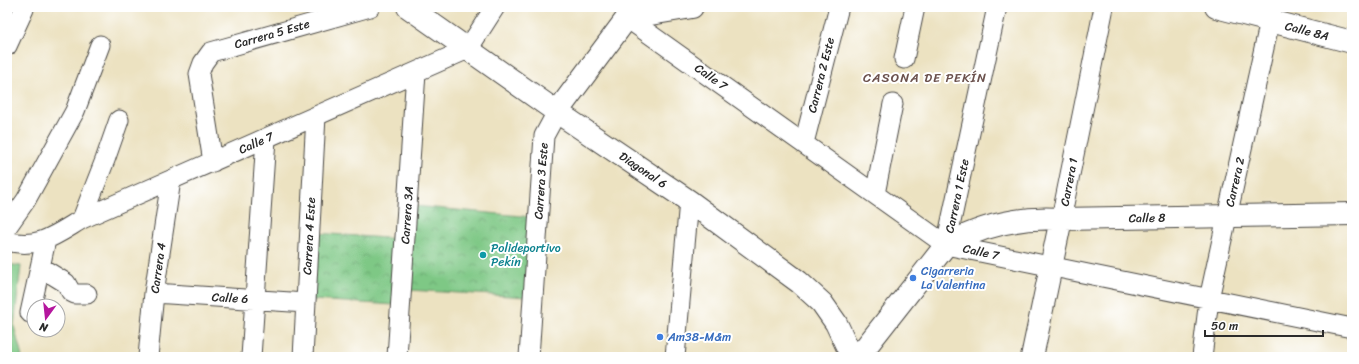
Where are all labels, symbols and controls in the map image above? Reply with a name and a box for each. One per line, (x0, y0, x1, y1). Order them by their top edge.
street label: Carrera 5 Este (232, 13, 312, 55)
street label: Calle 8A (1283, 15, 1331, 47)
street label: Carrera 2 Este (801, 35, 841, 115)
street label: Calle 7 (690, 58, 733, 97)
district label: CASONA DE PEKÍN (863, 66, 987, 89)
street label: Calle 7 (235, 125, 278, 160)
street label: Carrera 3 Este (527, 142, 555, 220)
street label: Diagonal 6 (614, 146, 672, 194)
street label: Carrera 2 (1219, 155, 1251, 209)
street label: Carrera 1 (1054, 156, 1084, 208)
street label: Carrera 1 Este (938, 157, 976, 235)
street label: Carrera 3A (394, 185, 420, 245)
street label: Carrera 4 Este (296, 197, 322, 275)
street label: Calle 8 (1128, 207, 1166, 229)
place label: Polideportivo Pekín (491, 237, 561, 273)
street label: Calle 7 (961, 237, 1002, 267)
street label: Carrera 4 (144, 241, 173, 295)
marker: Polideportivo Pekín (478, 250, 488, 260)
place label: Cigarreria La Valentina (921, 260, 986, 296)
marker: Cigarreria La Valentina (908, 273, 918, 283)
street label: Calle 6 (211, 286, 249, 310)
north arrow (26, 298, 66, 338)
scale bar (1205, 312, 1323, 338)
text: 50 m (1211, 315, 1238, 337)
text: N (37, 317, 51, 338)
place label: Am38-M&m (667, 326, 731, 348)
marker: Am38-M&m (655, 332, 665, 342)

